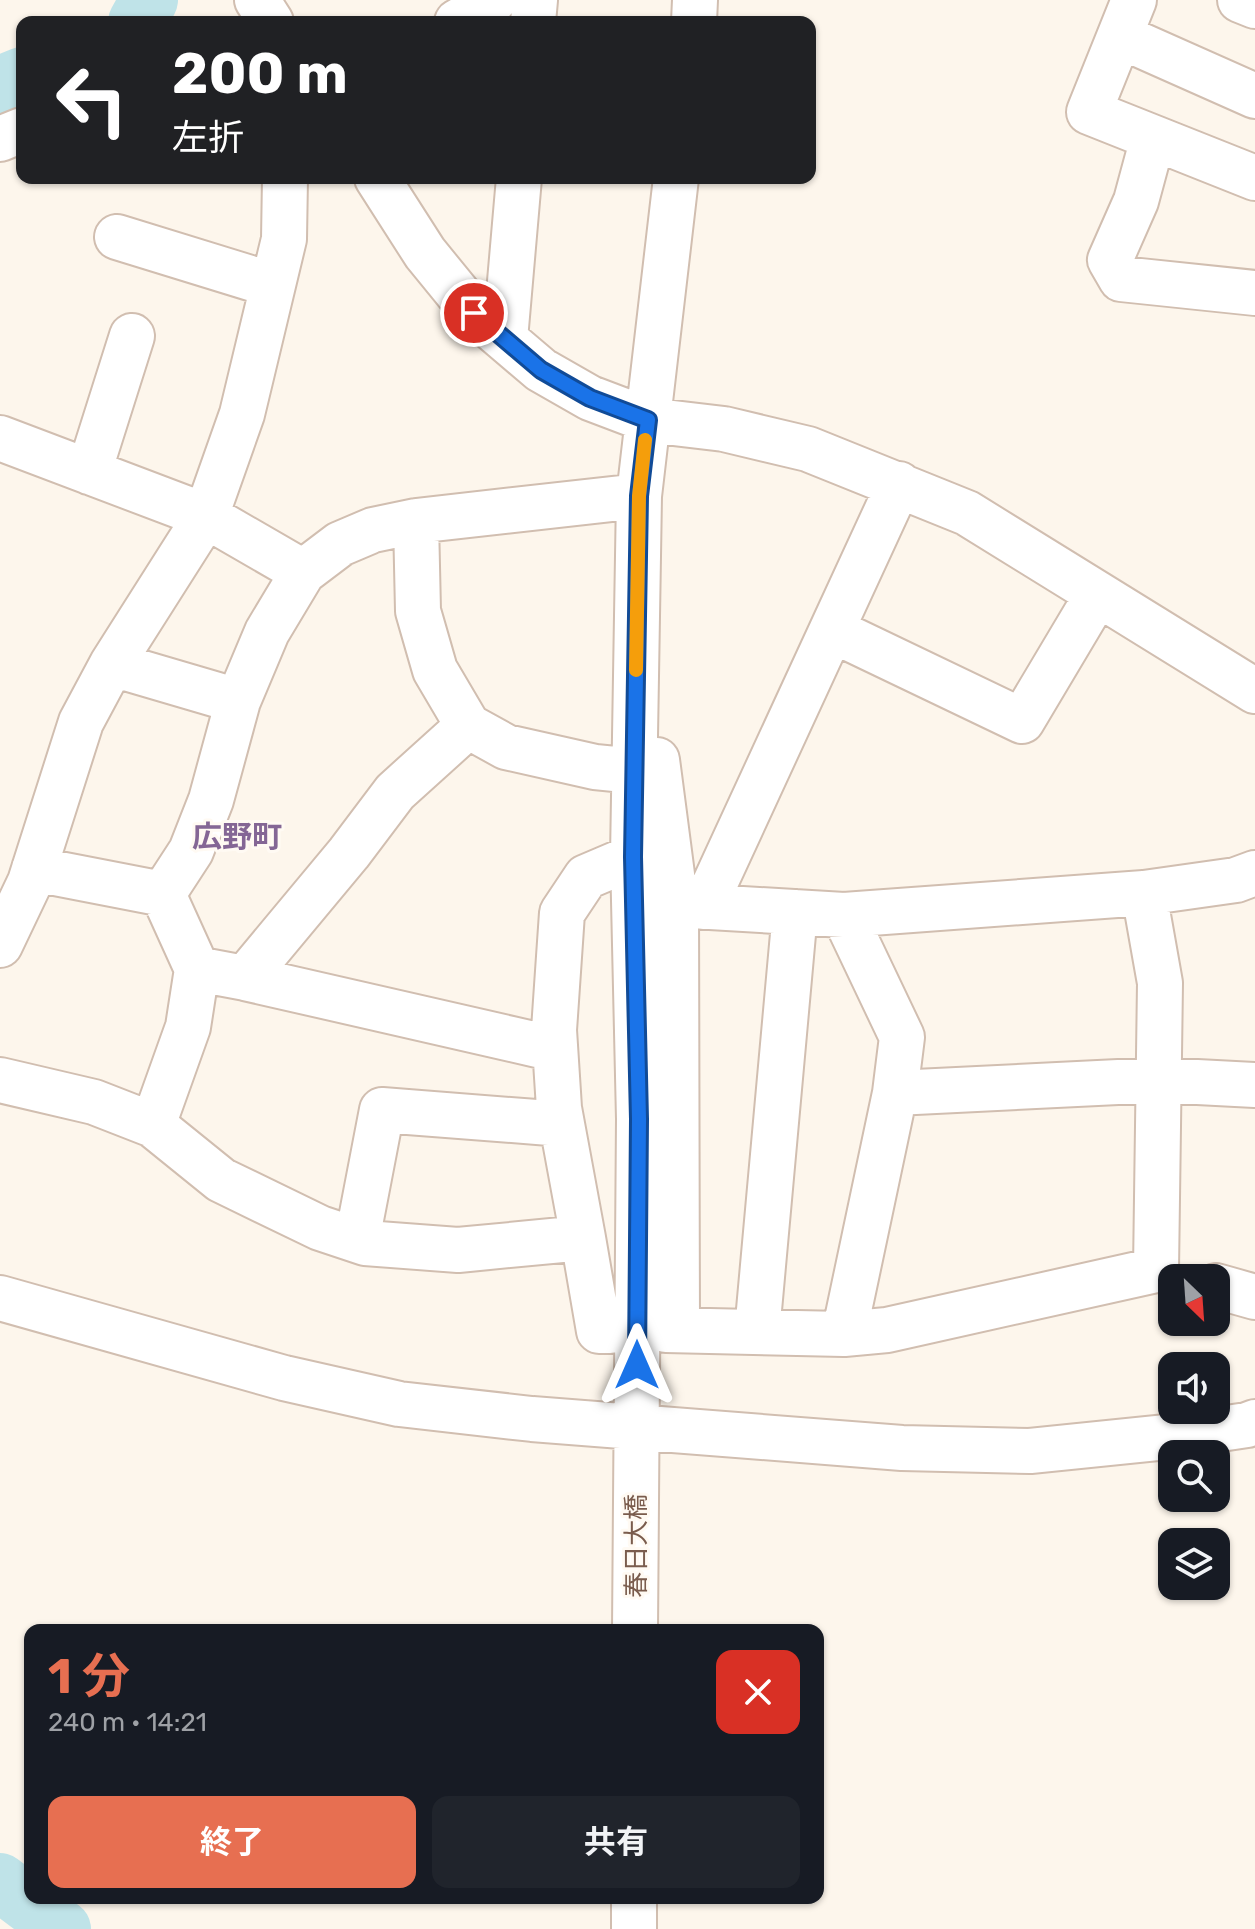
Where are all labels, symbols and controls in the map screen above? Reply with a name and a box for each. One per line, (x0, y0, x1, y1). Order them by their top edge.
text: 200 m (172, 41, 348, 107)
icon: left (40, 48, 144, 152)
text: 左折 (172, 116, 244, 159)
pin (440, 279, 508, 347)
icon: arrive (452, 291, 496, 335)
district label: 広野町 (192, 819, 282, 855)
north arrow (1158, 1264, 1230, 1336)
map controls (1158, 1264, 1230, 1600)
position arrow (595, 1323, 679, 1407)
button: sound (1158, 1352, 1230, 1424)
button: search (1158, 1440, 1230, 1512)
street label: 春日大橋 (621, 1494, 652, 1598)
button: layers (1158, 1528, 1230, 1600)
text: 1 分 (48, 1648, 130, 1705)
button: close (716, 1650, 800, 1734)
text: 240 m · 14:21 (48, 1707, 207, 1738)
button: 終了 (48, 1796, 416, 1888)
button: 共有 (432, 1796, 800, 1888)

